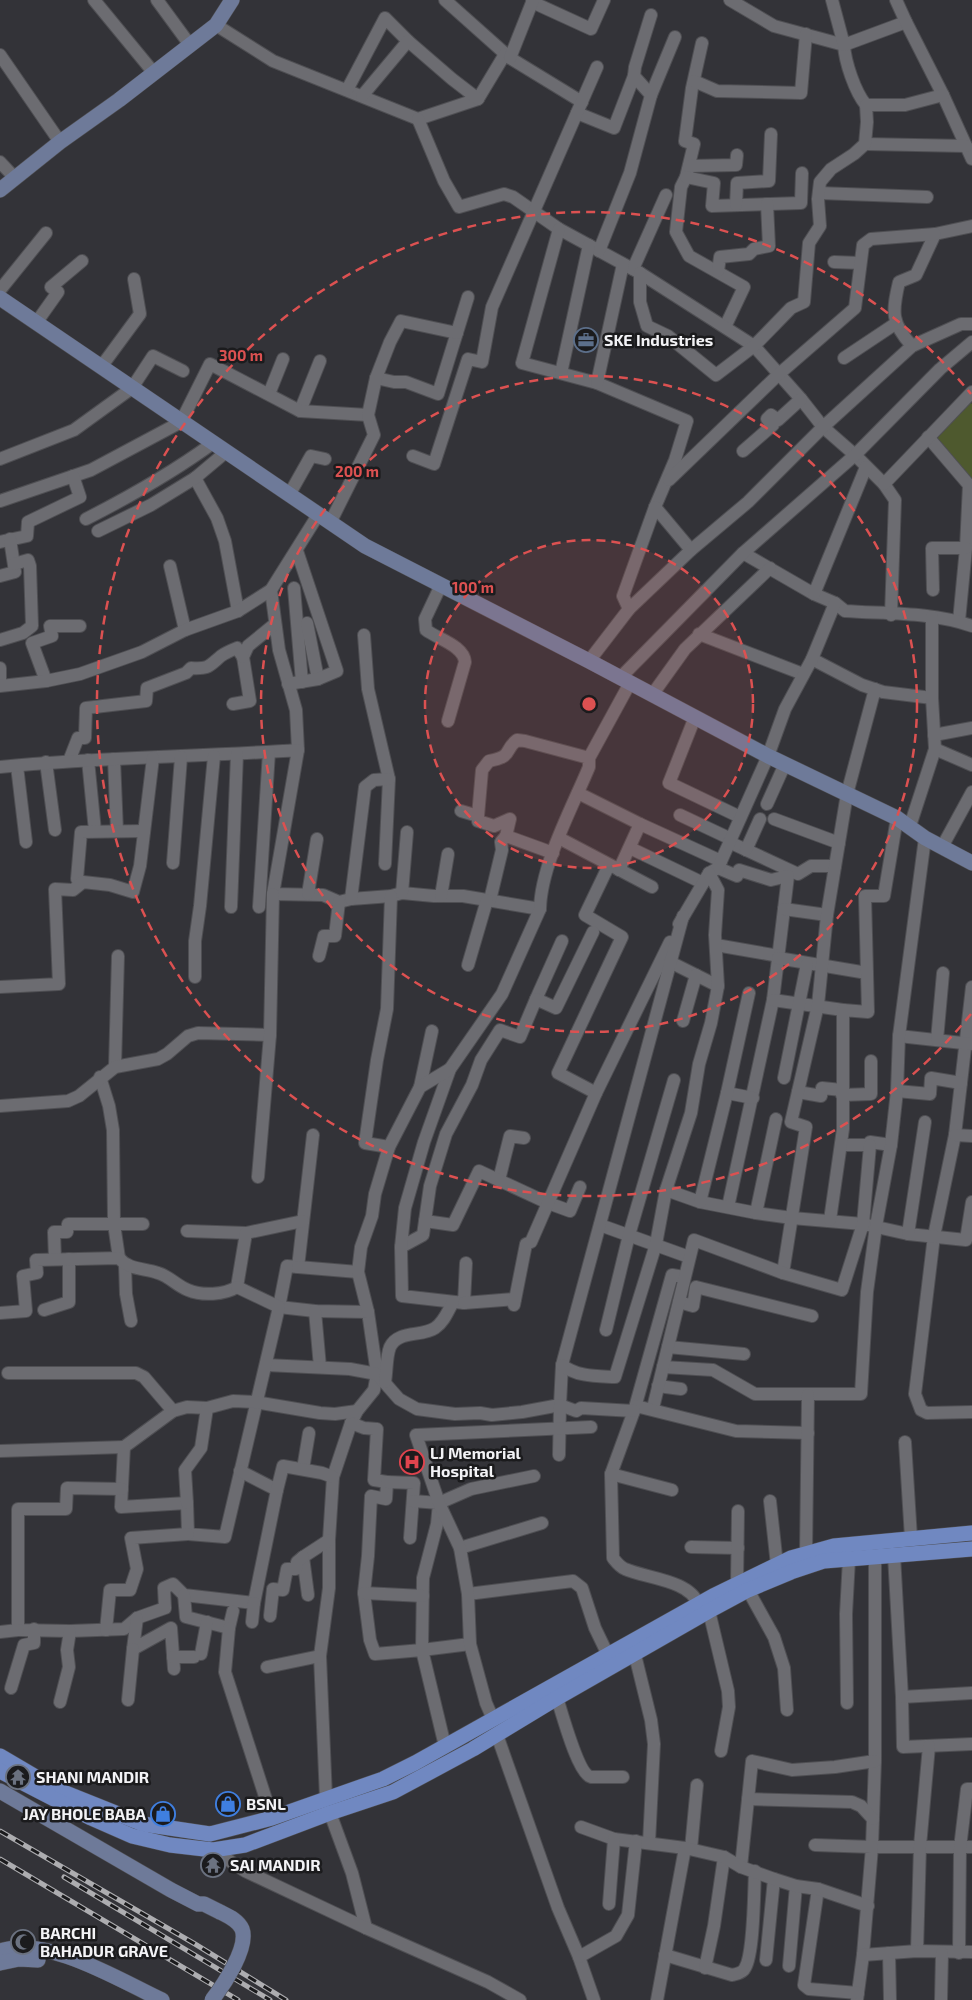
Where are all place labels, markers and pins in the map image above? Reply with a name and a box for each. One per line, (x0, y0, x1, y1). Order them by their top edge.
office icon: SKE Industries (573, 327, 599, 353)
place label: SKE Industries (604, 330, 713, 349)
centre of rings (580, 695, 598, 713)
place label: LJ Memorial Hospital (430, 1443, 522, 1480)
hospital icon: LJ Memorial Hospital (399, 1449, 425, 1475)
temple icon: SHANI MANDIR (5, 1764, 31, 1790)
place label: SHANI MANDIR (36, 1767, 149, 1786)
shop icon: BSNL (215, 1791, 241, 1817)
place label: BSNL (246, 1794, 286, 1813)
shop icon: JAY BHOLE BABA (150, 1801, 176, 1827)
place label: JAY BHOLE BABA (23, 1804, 147, 1823)
temple icon: SAI MANDIR (200, 1852, 226, 1878)
place label: SAI MANDIR (230, 1855, 321, 1874)
place label: BARCHI BAHADUR GRAVE (40, 1923, 168, 1960)
mosque icon: BARCHI BAHADUR GRAVE (10, 1929, 36, 1955)

